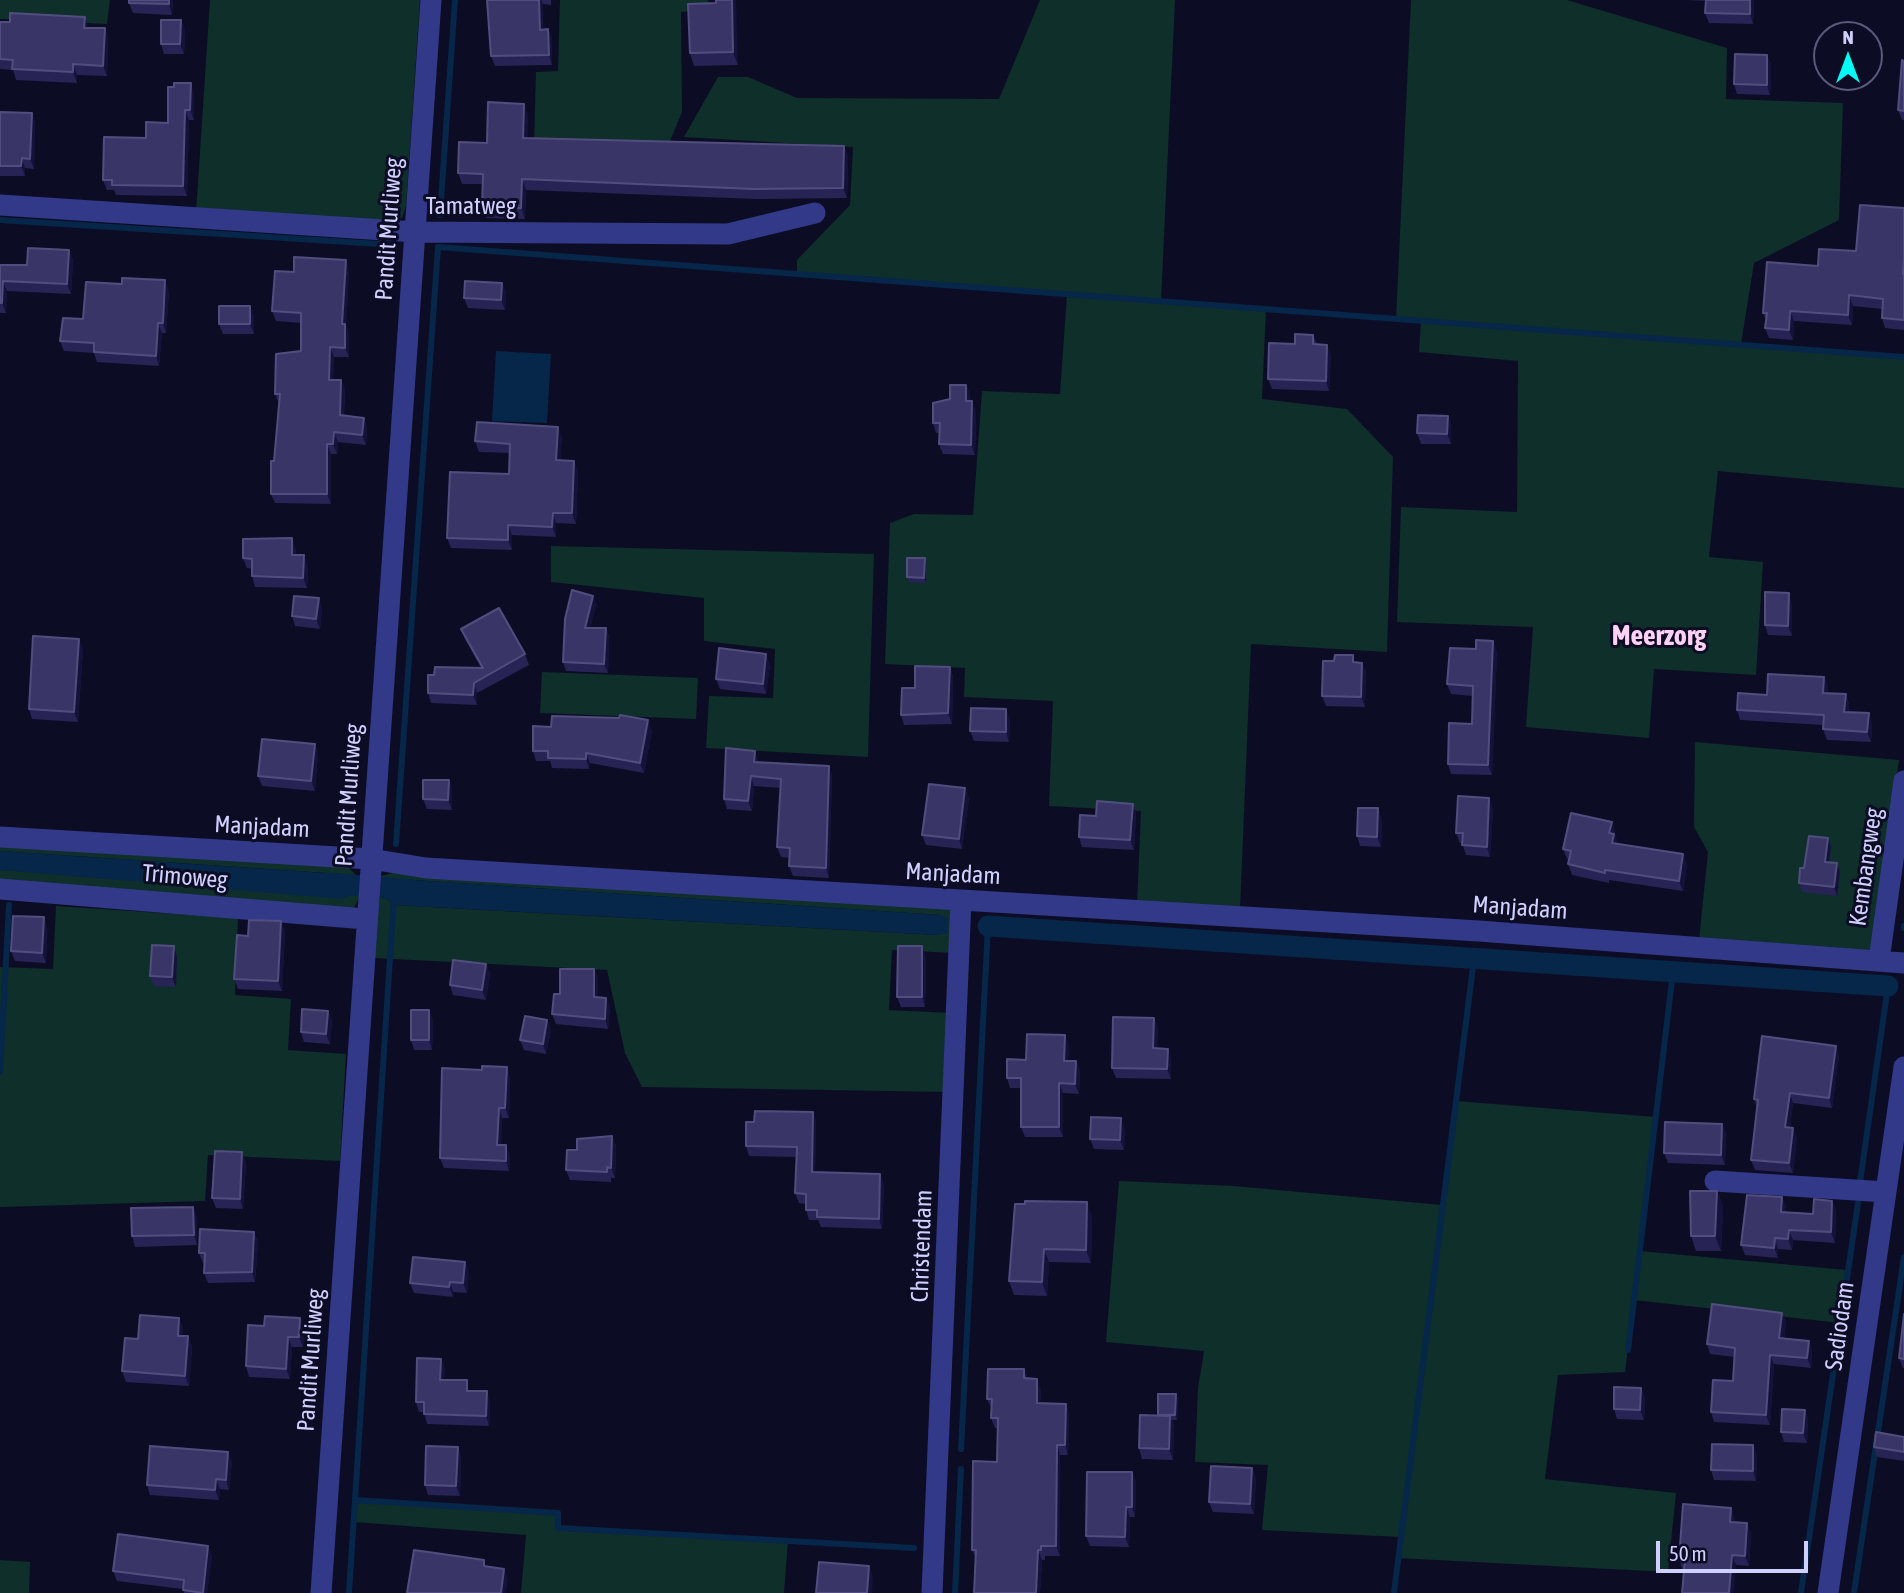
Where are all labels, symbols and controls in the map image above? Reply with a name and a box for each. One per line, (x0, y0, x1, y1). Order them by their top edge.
north arrow (1813, 21, 1883, 91)
text: N (1842, 26, 1854, 48)
street label: Pandit Murliweg (370, 157, 408, 301)
street label: Tamatweg (426, 192, 516, 220)
district label: Meerzorg (1612, 619, 1706, 653)
street label: Pandit Murliweg (330, 723, 368, 867)
street label: Kembangweg (1843, 806, 1889, 928)
street label: Manjadam (214, 810, 310, 844)
street label: Manjadam (905, 857, 1001, 891)
street label: Trimoweg (141, 859, 229, 895)
street label: Manjadam (1471, 890, 1569, 926)
street label: Christendam (906, 1189, 938, 1303)
street label: Sadiodam (1820, 1280, 1860, 1372)
street label: Pandit Murliweg (292, 1288, 330, 1432)
scale bar (1659, 1526, 1811, 1570)
text: 50 m (1669, 1541, 1707, 1565)

